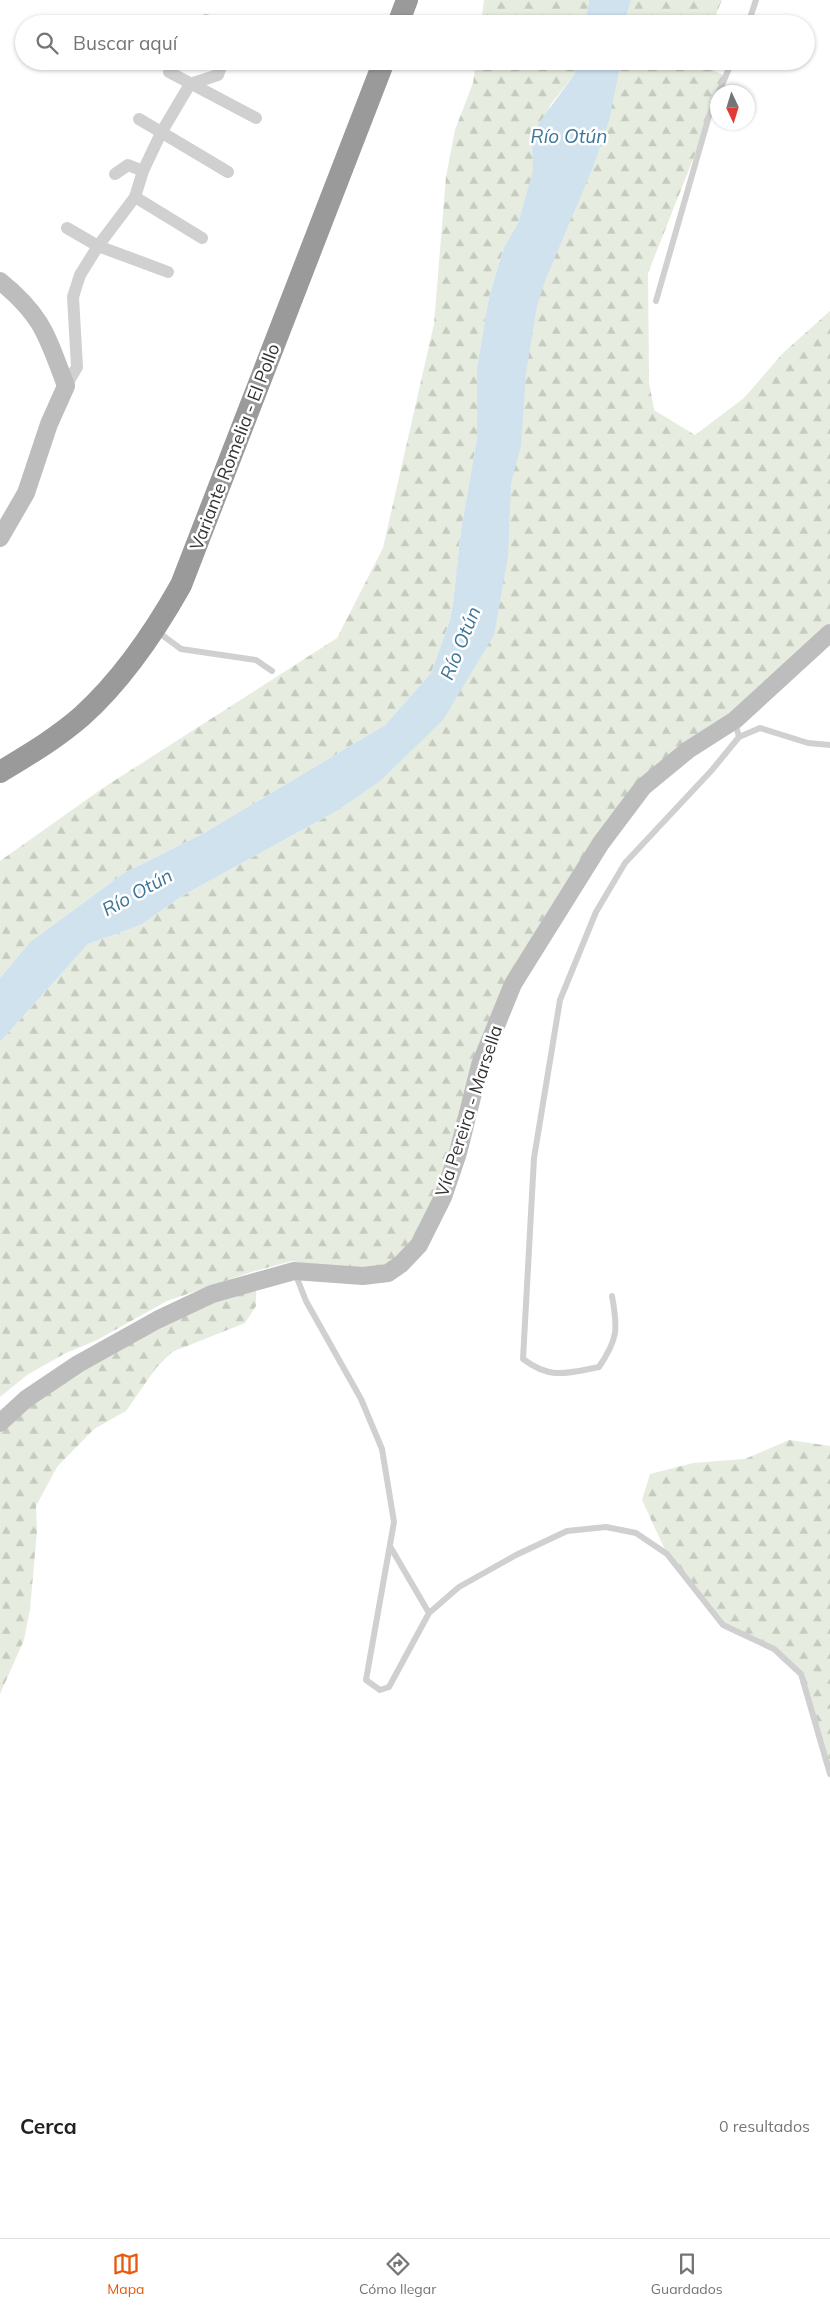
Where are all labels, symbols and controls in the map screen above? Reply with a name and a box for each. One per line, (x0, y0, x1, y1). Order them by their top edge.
search box (15, 15, 815, 70)
icon: search (33, 29, 61, 57)
text: Buscar aquí (73, 31, 177, 55)
north arrow (710, 85, 755, 130)
water label: Río Otún (531, 124, 607, 148)
street label: Variante Romelia - El Pollo (184, 340, 285, 554)
water label: Río Otún (434, 603, 486, 683)
water label: Río Otún (98, 863, 176, 921)
street label: Vía Pereira - Marsella (430, 1022, 507, 1200)
text: Cerca (20, 2113, 77, 2139)
text: 0 resultados (719, 2116, 810, 2136)
tab: Mapa (107, 2250, 145, 2298)
tab: Cómo llegar (359, 2250, 436, 2298)
tab: Guardados (651, 2250, 723, 2298)

